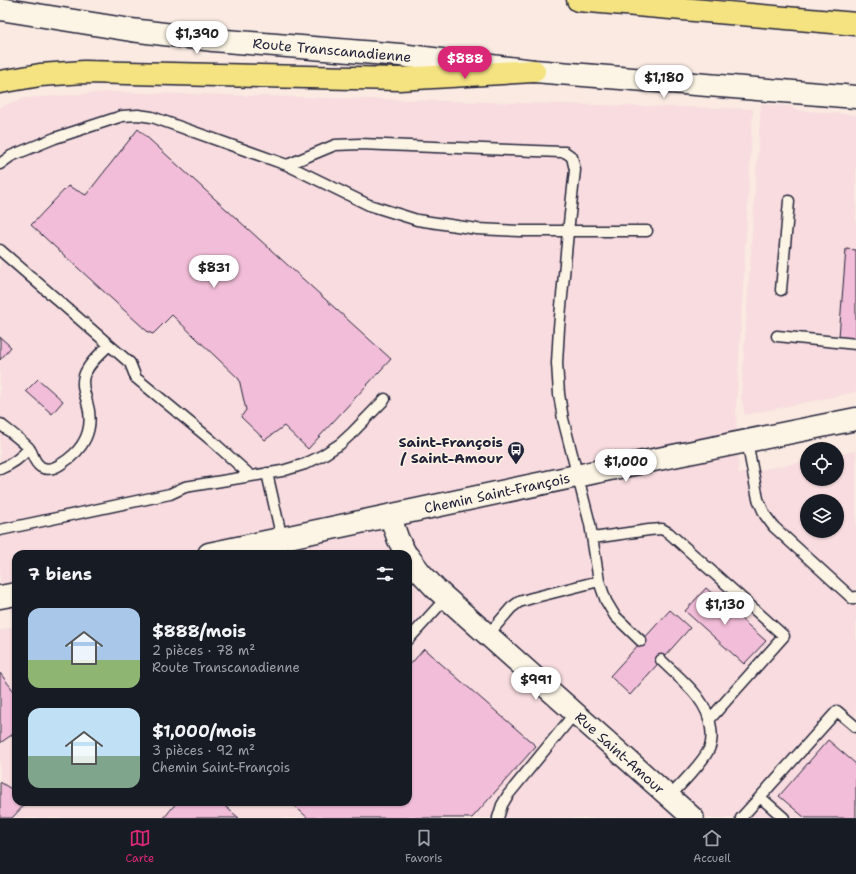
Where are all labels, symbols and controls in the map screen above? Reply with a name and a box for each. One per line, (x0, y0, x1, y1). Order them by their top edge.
pin: $1,390 (164, 21, 230, 55)
text: $1,390 (175, 25, 219, 42)
street label: Route Transcanadienne (252, 34, 412, 66)
pin: $888 (441, 46, 489, 80)
text: $888 (447, 50, 483, 67)
pin: $1,180 (631, 65, 697, 99)
text: $1,180 (644, 69, 684, 86)
pin: $831 (190, 255, 238, 289)
text: $831 (198, 259, 230, 276)
place label: Saint-François / Saint-Amour (399, 433, 503, 467)
bus stop icon: Saint-François / Saint-Amour (506, 440, 526, 465)
map controls (800, 442, 844, 538)
button: locate (800, 442, 844, 486)
pin: $1,000 (593, 449, 659, 483)
text: $1,000 (604, 453, 648, 470)
street label: Chemin Saint-François (422, 469, 572, 517)
button: layers (800, 494, 844, 538)
text: 7 biens (28, 563, 92, 585)
icon: filters (374, 563, 396, 585)
pin: $1,130 (692, 592, 758, 626)
text: $1,130 (705, 596, 745, 613)
text: $888/mois (152, 620, 246, 642)
icon: home (60, 624, 108, 672)
text: 2 pièces · 78 m² (152, 642, 255, 659)
text: Route Transcanadienne (152, 659, 300, 676)
pin: $991 (512, 667, 560, 701)
text: $991 (520, 671, 552, 688)
street label: Rue Saint-Amour (571, 708, 669, 798)
text: $1,000/mois (152, 720, 256, 742)
icon: home (60, 724, 108, 772)
text: 3 pièces · 92 m² (152, 742, 255, 759)
text: Chemin Saint-François (152, 759, 290, 776)
tab: Carte (125, 827, 154, 866)
tab: Favoris (405, 827, 443, 866)
tab: Accueil (693, 827, 731, 866)

